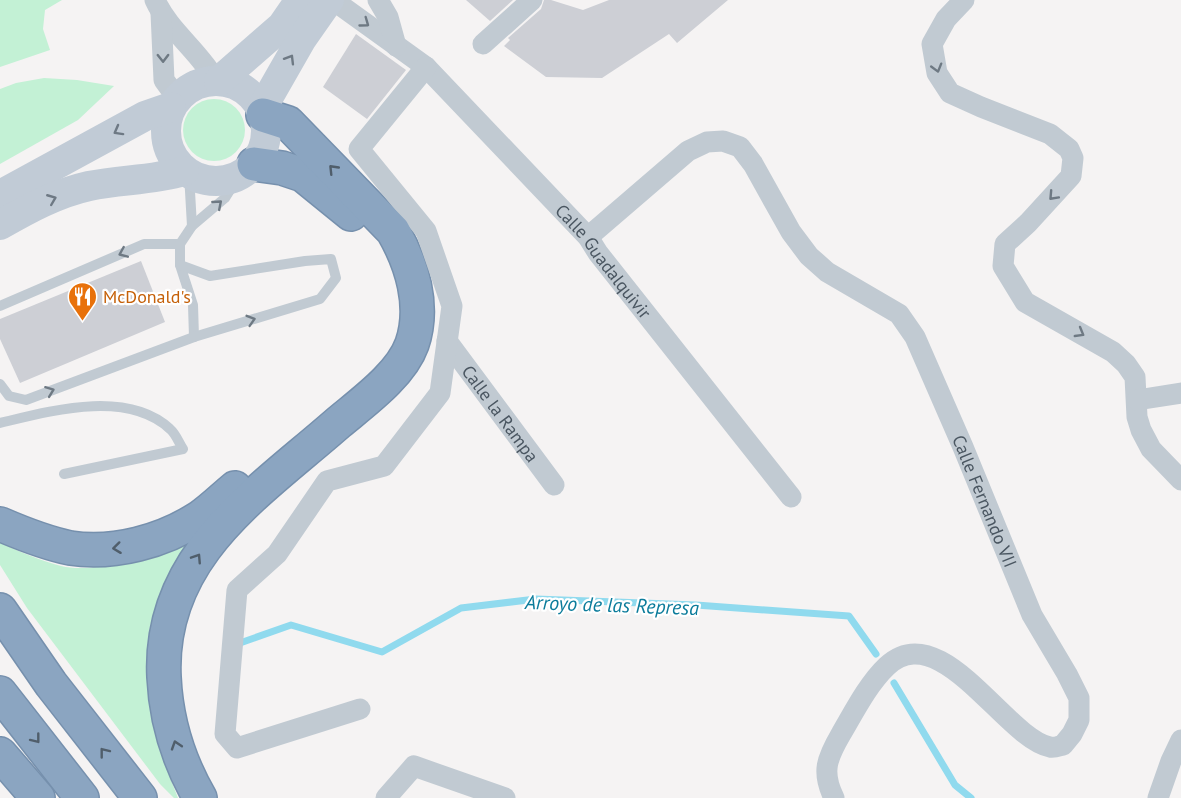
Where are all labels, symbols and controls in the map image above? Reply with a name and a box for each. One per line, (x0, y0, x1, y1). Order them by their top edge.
one-way arrow (358, 16, 369, 27)
one-way arrow (157, 54, 169, 63)
one-way arrow (282, 54, 293, 65)
one-way arrow (930, 62, 942, 73)
one-way arrow (114, 124, 124, 135)
one-way arrow (329, 165, 340, 176)
one-way arrow (1049, 189, 1060, 200)
one-way arrow (46, 194, 57, 206)
street label: Calle Guadalquivir (551, 199, 657, 323)
one-way arrow (211, 200, 222, 211)
one-way arrow (119, 246, 130, 258)
restaurant icon: McDonald's (66, 280, 98, 322)
place label: McDonald's (103, 285, 191, 308)
one-way arrow (245, 315, 255, 327)
one-way arrow (1074, 326, 1084, 338)
street label: Calle la Rampa (457, 360, 544, 466)
one-way arrow (45, 386, 55, 399)
street label: Calle Fernando VII (948, 431, 1023, 570)
one-way arrow (112, 541, 121, 554)
one-way arrow (190, 554, 201, 565)
water label: Arroyo de las Represa (524, 589, 700, 621)
one-way arrow (29, 732, 40, 743)
one-way arrow (171, 740, 183, 751)
one-way arrow (101, 748, 112, 759)

